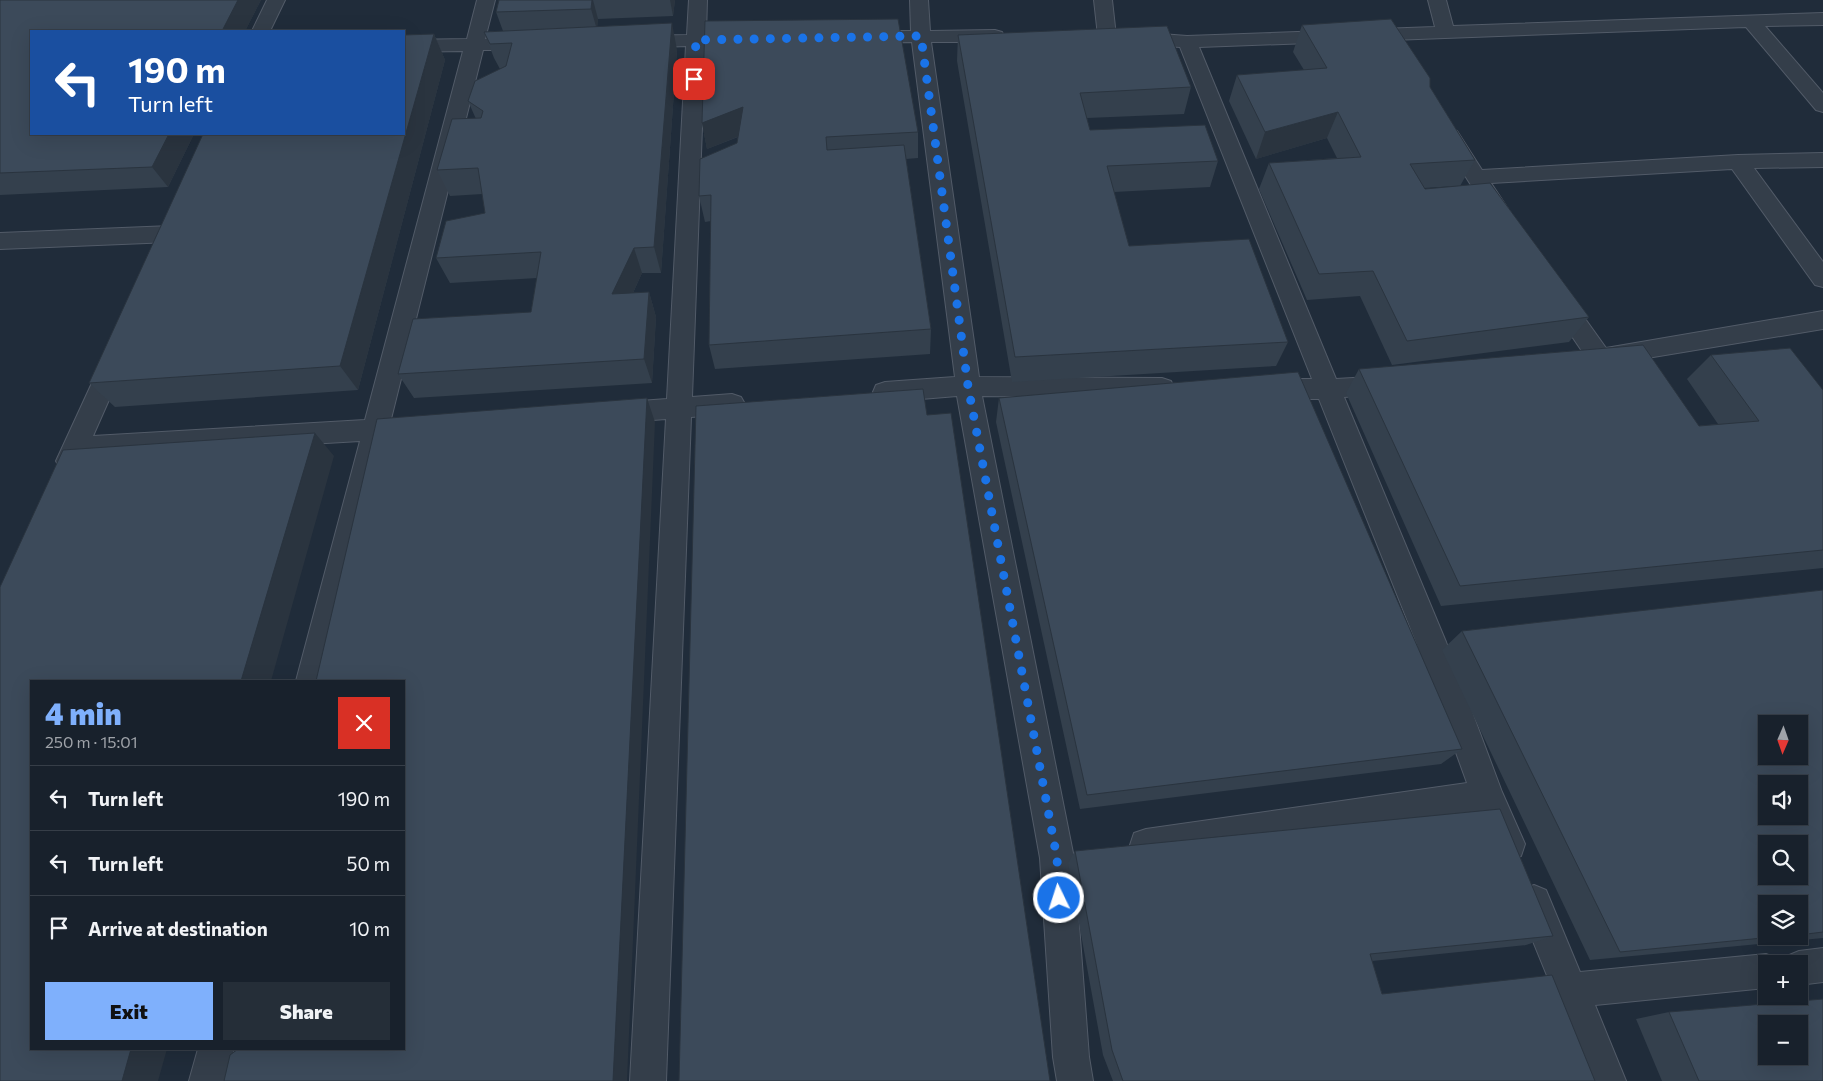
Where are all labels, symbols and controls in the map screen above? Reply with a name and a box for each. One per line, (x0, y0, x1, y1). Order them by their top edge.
text: 190 m (128, 47, 226, 90)
icon: left (45, 50, 110, 115)
pin (673, 58, 715, 100)
icon: arrive (680, 65, 708, 93)
text: Turn left (128, 90, 213, 117)
text: 4 min (45, 694, 122, 731)
button: close (338, 697, 390, 749)
north arrow (1758, 715, 1808, 765)
map controls (1758, 715, 1808, 1065)
text: 250 m · 15:01 (45, 732, 138, 751)
button: sound (1758, 775, 1808, 825)
icon: left (45, 784, 73, 812)
text: Turn left (88, 787, 163, 810)
text: 190 m (338, 787, 390, 810)
button: search (1758, 835, 1808, 885)
icon: left (45, 849, 73, 877)
text: Turn left (88, 852, 163, 875)
text: 50 m (346, 852, 390, 875)
position arrow (1032, 871, 1084, 923)
button: layers (1758, 895, 1808, 945)
icon: arrive (45, 914, 73, 942)
text: Arrive at destination (88, 917, 268, 940)
text: 10 m (349, 917, 390, 940)
button: + (1758, 955, 1808, 1005)
button: Exit (45, 982, 213, 1040)
button: Share (223, 982, 390, 1040)
button: − (1758, 1015, 1808, 1065)

